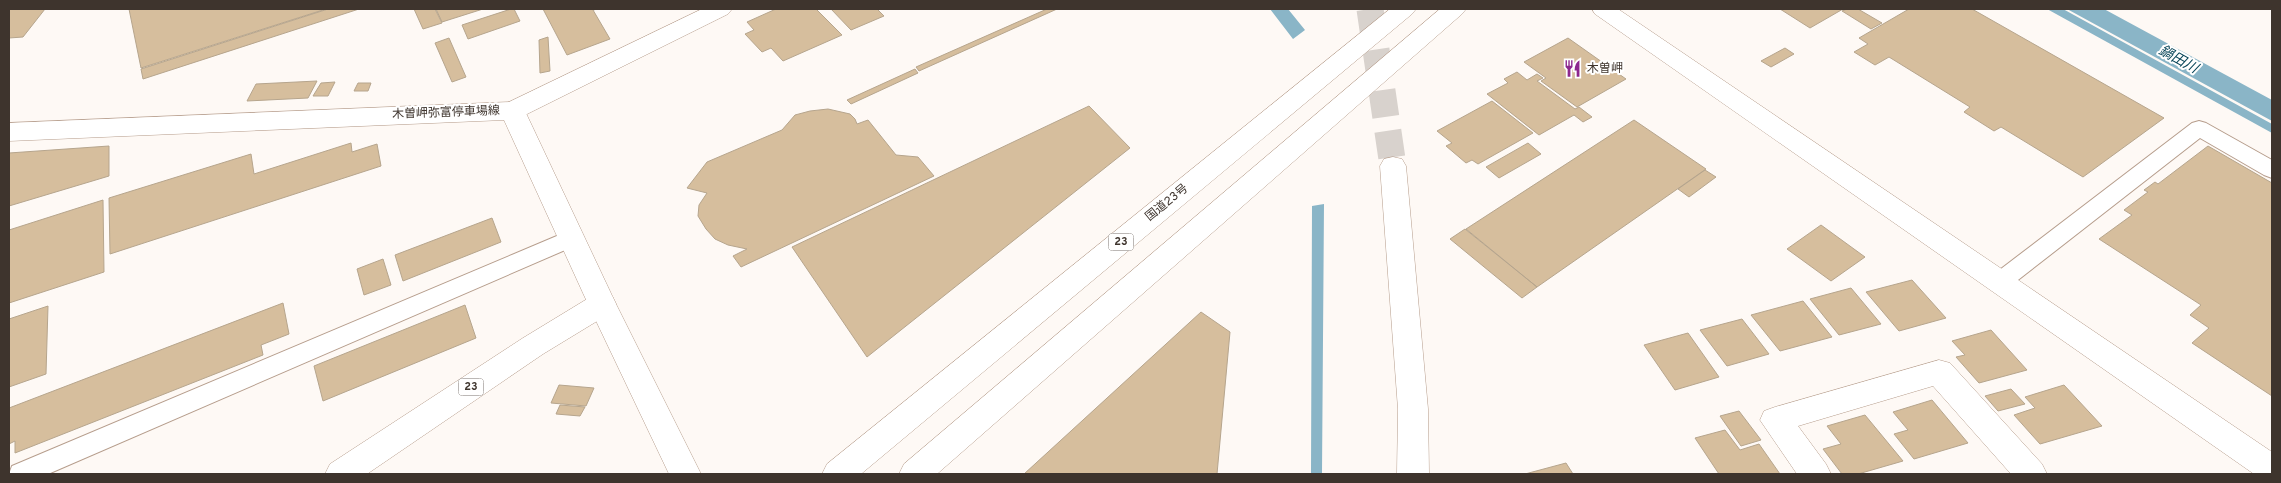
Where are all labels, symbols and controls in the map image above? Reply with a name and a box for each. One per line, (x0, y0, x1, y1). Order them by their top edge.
water label: 鍋田川 (2156, 42, 2202, 79)
restaurant icon: 木曽岬 (1563, 59, 1583, 79)
place label: 木曽岬 (1587, 61, 1623, 77)
street label: 木曽岬弥富停車場線 (392, 103, 500, 123)
street label: 国道23号 (1142, 181, 1192, 225)
road number: 23 (1108, 233, 1134, 250)
road number: 23 (458, 378, 484, 396)

